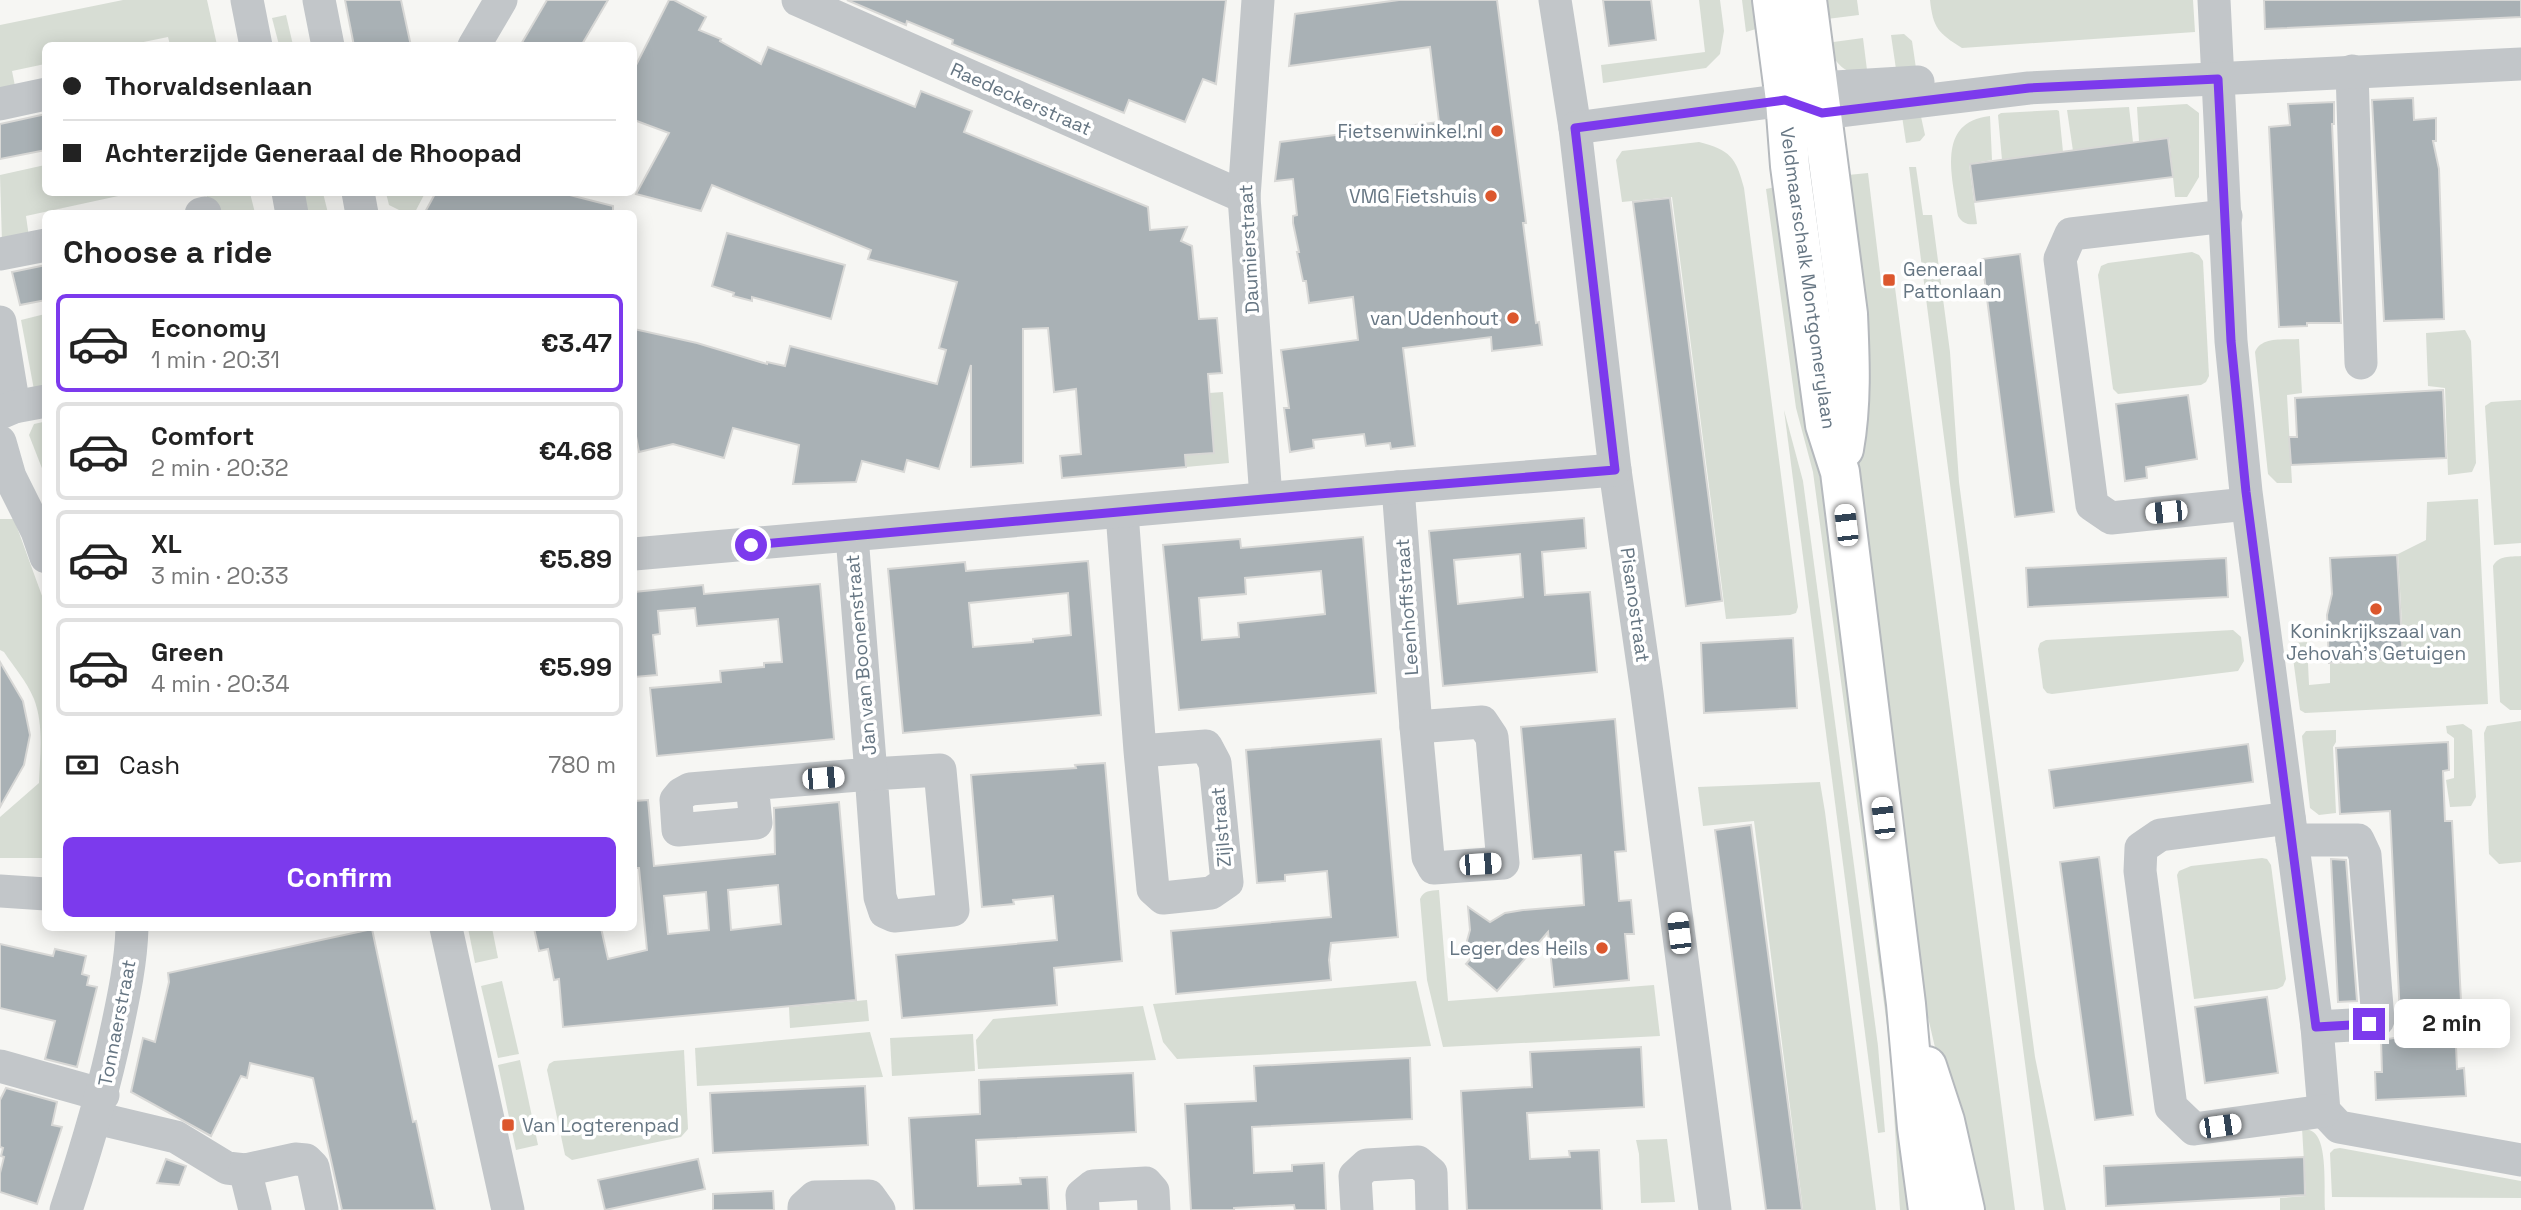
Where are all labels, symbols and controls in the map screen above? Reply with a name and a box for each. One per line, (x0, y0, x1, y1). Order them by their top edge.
street label: Raedeckerstraat (946, 57, 1096, 141)
text: Thorvaldsenlaan (105, 69, 313, 103)
place label: Fietsenwinkel.nl (1337, 119, 1483, 144)
marker: Fietsenwinkel.nl (1489, 123, 1505, 139)
street label: Veldmaarschalk Montgomerylaan (1774, 125, 1842, 431)
text: Achterzijde Generaal de Rhoopad (105, 136, 522, 170)
street label: Daumierstraat (1233, 184, 1265, 314)
place label: VMG Fietshuis (1349, 184, 1477, 209)
marker: VMG Fietshuis (1483, 188, 1499, 204)
text: Choose a ride (63, 232, 273, 272)
place label: Generaal Pattonlaan (1903, 257, 2002, 304)
marker: Generaal Pattonlaan (1881, 272, 1897, 288)
place label: van Udenhout (1370, 306, 1499, 331)
marker: van Udenhout (1505, 310, 1521, 326)
text: Economy (151, 311, 267, 345)
icon: car (67, 312, 130, 375)
text: €3.47 (541, 326, 612, 360)
text: 1 min · 20:31 (151, 345, 280, 375)
text: Comfort (151, 419, 254, 453)
icon: car (67, 420, 130, 483)
text: €4.68 (539, 434, 612, 468)
text: 2 min · 20:32 (151, 453, 289, 483)
car (2145, 499, 2188, 525)
car (1834, 503, 1859, 547)
text: XL (151, 527, 182, 561)
icon: car (67, 528, 130, 591)
route start (735, 529, 767, 561)
street label: Leenhoffstraat (1390, 538, 1424, 676)
text: €5.89 (539, 542, 612, 576)
street label: Pisanostraat (1615, 546, 1655, 664)
street label: Jan van Boonenstraat (840, 553, 882, 757)
text: 3 min · 20:33 (151, 561, 289, 591)
marker: Koninkrijkszaal van Jehovah's Getuigen (2368, 601, 2384, 617)
place label: Koninkrijkszaal van Jehovah's Getuigen (2286, 619, 2466, 666)
text: Green (151, 635, 224, 669)
icon: car (67, 636, 130, 699)
text: €5.99 (539, 650, 612, 684)
text: 4 min · 20:34 (151, 669, 290, 699)
icon: cash (63, 746, 101, 784)
text: Cash (119, 748, 180, 782)
text: 780 m (548, 750, 616, 780)
car (802, 766, 845, 790)
street label: Zijlstraat (1205, 786, 1237, 868)
car (1871, 796, 1896, 840)
button: Confirm (63, 837, 616, 917)
car (1459, 852, 1502, 876)
car (1667, 911, 1692, 955)
place label: Leger des Heils (1450, 936, 1588, 961)
marker: Leger des Heils (1594, 940, 1610, 956)
street label: Tonnaerstraat (92, 958, 142, 1088)
callout: 2 min (2394, 1000, 2509, 1048)
route end (2353, 1008, 2385, 1040)
text: 2 min (2422, 1008, 2482, 1038)
place label: Van Logterenpad (522, 1113, 679, 1138)
car (2198, 1113, 2243, 1139)
marker: Van Logterenpad (500, 1117, 516, 1133)

